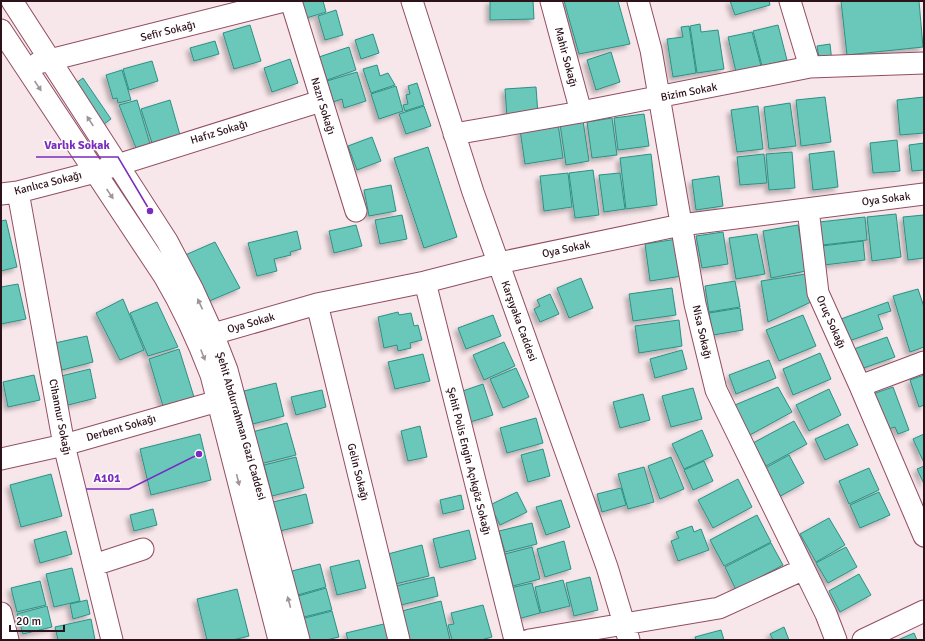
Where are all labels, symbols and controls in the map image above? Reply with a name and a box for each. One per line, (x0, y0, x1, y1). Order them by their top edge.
street label: Sefir Sokağı (139, 18, 197, 44)
street label: Mahir Sokağı (552, 26, 580, 88)
street label: Nazır Sokağı (308, 76, 338, 136)
street label: Bizim Sokak (660, 80, 719, 104)
one-way arrow (34, 81, 42, 91)
one-way arrow (86, 115, 93, 127)
street label: Hafız Sokağı (189, 117, 249, 147)
callout: Varlık Sokak (36, 133, 118, 157)
text: Varlık Sokak (44, 138, 110, 153)
street label: Kanlıca Sokağı (13, 168, 83, 198)
one-way arrow (106, 189, 114, 200)
street label: Oya Sokak (861, 190, 911, 208)
street label: Oya Sokak (541, 237, 592, 260)
street label: Karşıyaka Caddesi (498, 279, 540, 363)
street label: Oruç Sokağı (814, 294, 848, 350)
one-way arrow (196, 298, 203, 310)
street label: Nisa Sokağı (689, 304, 715, 360)
street label: Oya Sokak (226, 310, 277, 336)
one-way arrow (200, 349, 206, 360)
street label: Şehit Abdurrahman Gazi Caddesi (214, 350, 268, 502)
street label: Cihannur Sokağı (46, 378, 74, 456)
street label: Şehit Polis Engin Açıkgöz Sokağı (444, 386, 494, 536)
street label: Derbent Sokağı (85, 412, 157, 444)
street label: Gelin Sokağı (345, 442, 371, 502)
callout: A101 (86, 465, 129, 489)
text: A101 (93, 471, 121, 486)
one-way arrow (235, 474, 241, 486)
one-way arrow (286, 596, 292, 608)
scale bar (10, 607, 64, 633)
text: 20 m (16, 614, 41, 629)

